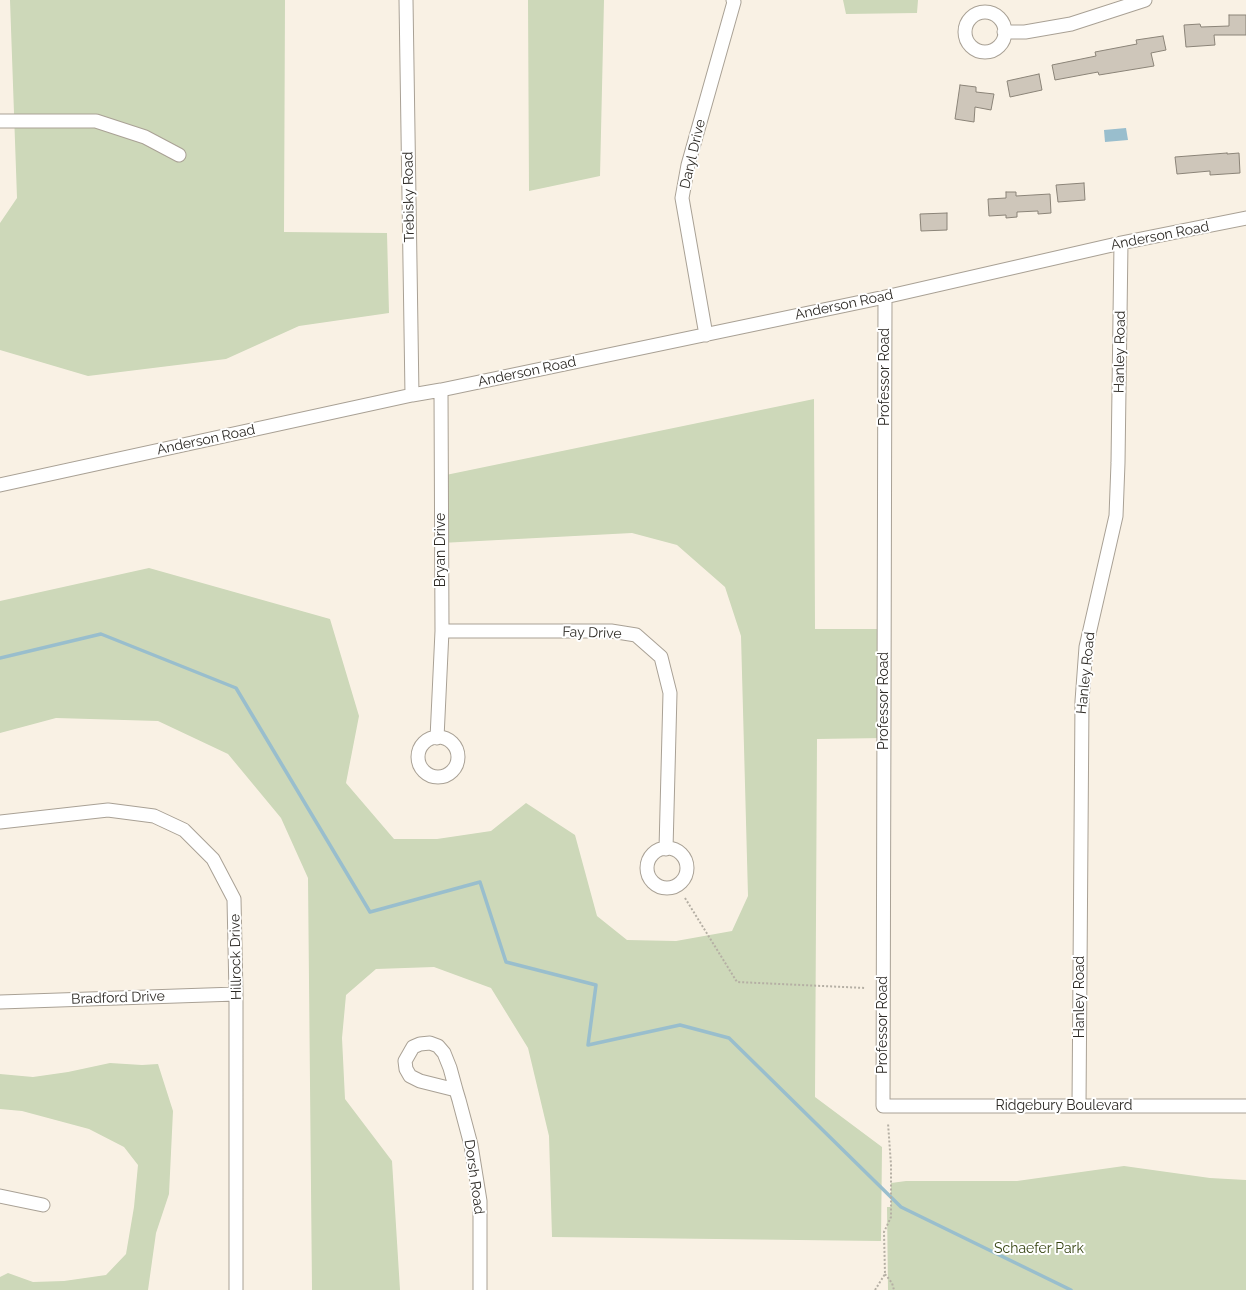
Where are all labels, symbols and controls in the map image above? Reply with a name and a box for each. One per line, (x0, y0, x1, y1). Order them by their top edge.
street label: Daryl Drive (677, 118, 709, 190)
street label: Trebisky Road (400, 151, 418, 243)
street label: Anderson Road (1109, 218, 1211, 254)
street label: Anderson Road (793, 286, 895, 324)
street label: Hanley Road (1111, 311, 1129, 393)
street label: Professor Road (877, 328, 893, 426)
street label: Anderson Road (476, 353, 578, 391)
street label: Anderson Road (155, 421, 257, 459)
street label: Bryan Drive (433, 513, 449, 587)
street label: Fay Drive (562, 624, 622, 642)
street label: Hanley Road (1073, 631, 1099, 715)
street label: Professor Road (876, 652, 892, 750)
street label: Hillrock Drive (227, 914, 245, 1000)
street label: Hanley Road (1072, 956, 1088, 1038)
street label: Professor Road (875, 976, 891, 1074)
street label: Bradford Drive (71, 988, 165, 1008)
street label: Ridgebury Boulevard (996, 1098, 1132, 1114)
street label: Dorsh Road (460, 1139, 488, 1215)
park label: Schaefer Park (994, 1241, 1084, 1257)

